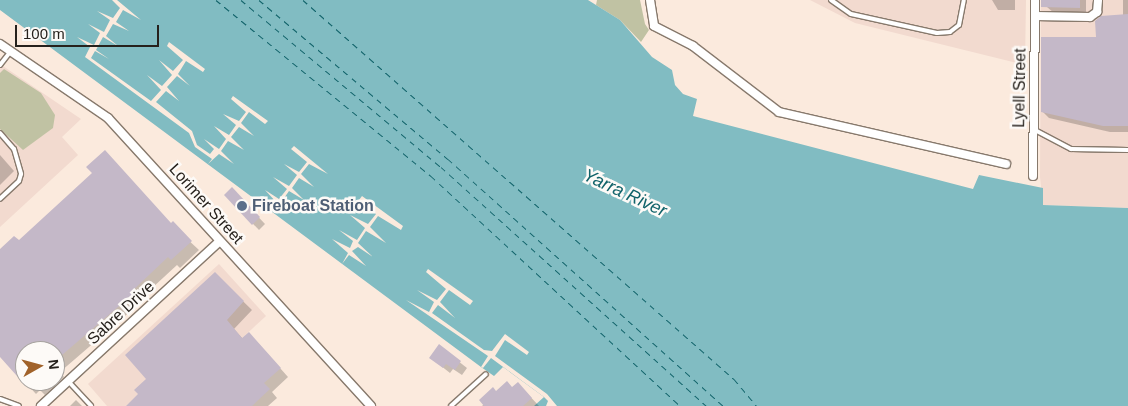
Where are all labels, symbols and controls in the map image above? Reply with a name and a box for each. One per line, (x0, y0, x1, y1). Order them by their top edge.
scale bar (18, 15, 161, 47)
text: 100 m (23, 25, 65, 42)
street label: Lyell Street (1010, 48, 1030, 128)
street label: Lorimer Street (165, 160, 247, 248)
water label: Yarra River (580, 164, 670, 222)
place label: Fireboat Station (252, 196, 374, 216)
marker: Fireboat Station (236, 200, 248, 212)
street label: Sabre Drive (84, 277, 158, 349)
north arrow (15, 341, 65, 391)
text: N (45, 358, 62, 370)

